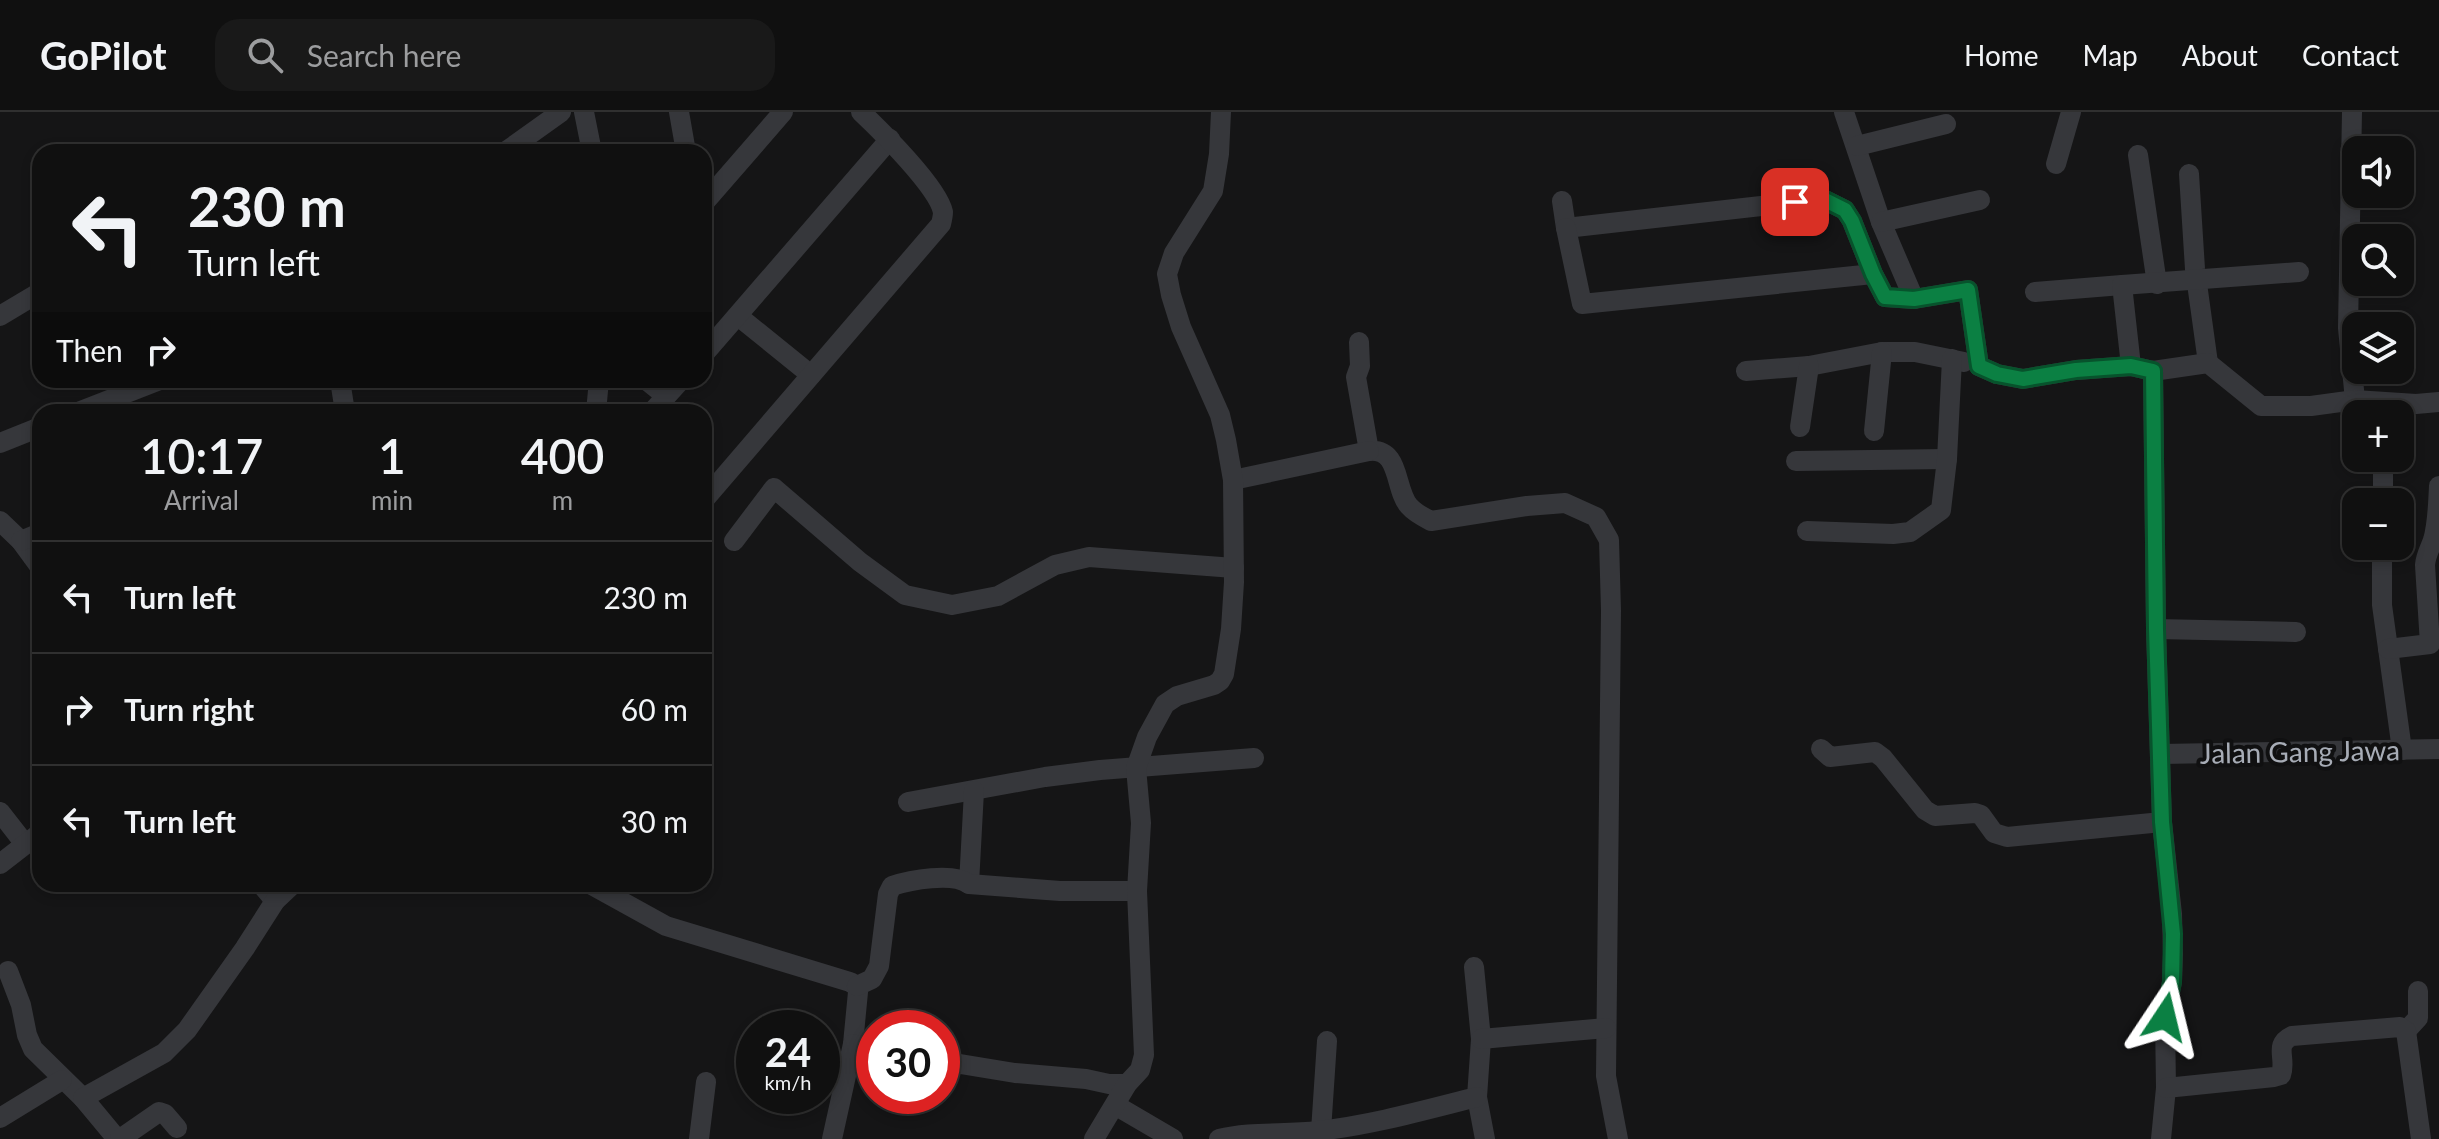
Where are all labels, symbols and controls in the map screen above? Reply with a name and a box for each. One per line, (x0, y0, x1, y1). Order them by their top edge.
search box (215, 19, 775, 91)
text: GoPilot (40, 32, 167, 78)
icon: search (243, 33, 287, 77)
text: Search here (307, 37, 461, 73)
text: Home (1964, 38, 2039, 72)
text: Map (2083, 38, 2138, 72)
text: About (2182, 38, 2258, 72)
text: Contact (2302, 38, 2399, 72)
map controls (2342, 136, 2414, 560)
button: sound (2342, 136, 2414, 208)
pin (1761, 168, 1829, 236)
text: 230 m (188, 172, 346, 239)
icon: left (56, 176, 160, 280)
icon: arrive (1773, 180, 1817, 224)
button: search (2342, 224, 2414, 296)
text: Turn left (188, 240, 320, 284)
button: layers (2342, 312, 2414, 384)
icon: right (139, 328, 183, 372)
text: Then (56, 332, 123, 368)
button: + (2342, 400, 2414, 472)
text: 10:17 (140, 427, 263, 484)
text: 1 (378, 427, 406, 484)
text: 400 (521, 427, 604, 484)
text: Arrival (164, 484, 239, 516)
text: min (371, 484, 413, 516)
text: m (552, 484, 573, 516)
button: − (2342, 488, 2414, 560)
icon: left (56, 575, 100, 619)
text: Turn left (124, 579, 236, 615)
text: 230 m (603, 579, 688, 615)
icon: right (56, 687, 100, 731)
text: Turn right (124, 691, 254, 727)
text: 60 m (621, 691, 688, 727)
street label: Jalan Gang Jawa (2200, 732, 2400, 770)
icon: left (56, 799, 100, 843)
text: Turn left (124, 803, 236, 839)
text: 30 m (621, 803, 688, 839)
position arrow (2123, 975, 2207, 1059)
speed limit sign: 30 (856, 1010, 960, 1114)
text: 24 (765, 1028, 811, 1076)
text: km/h (765, 1070, 811, 1094)

